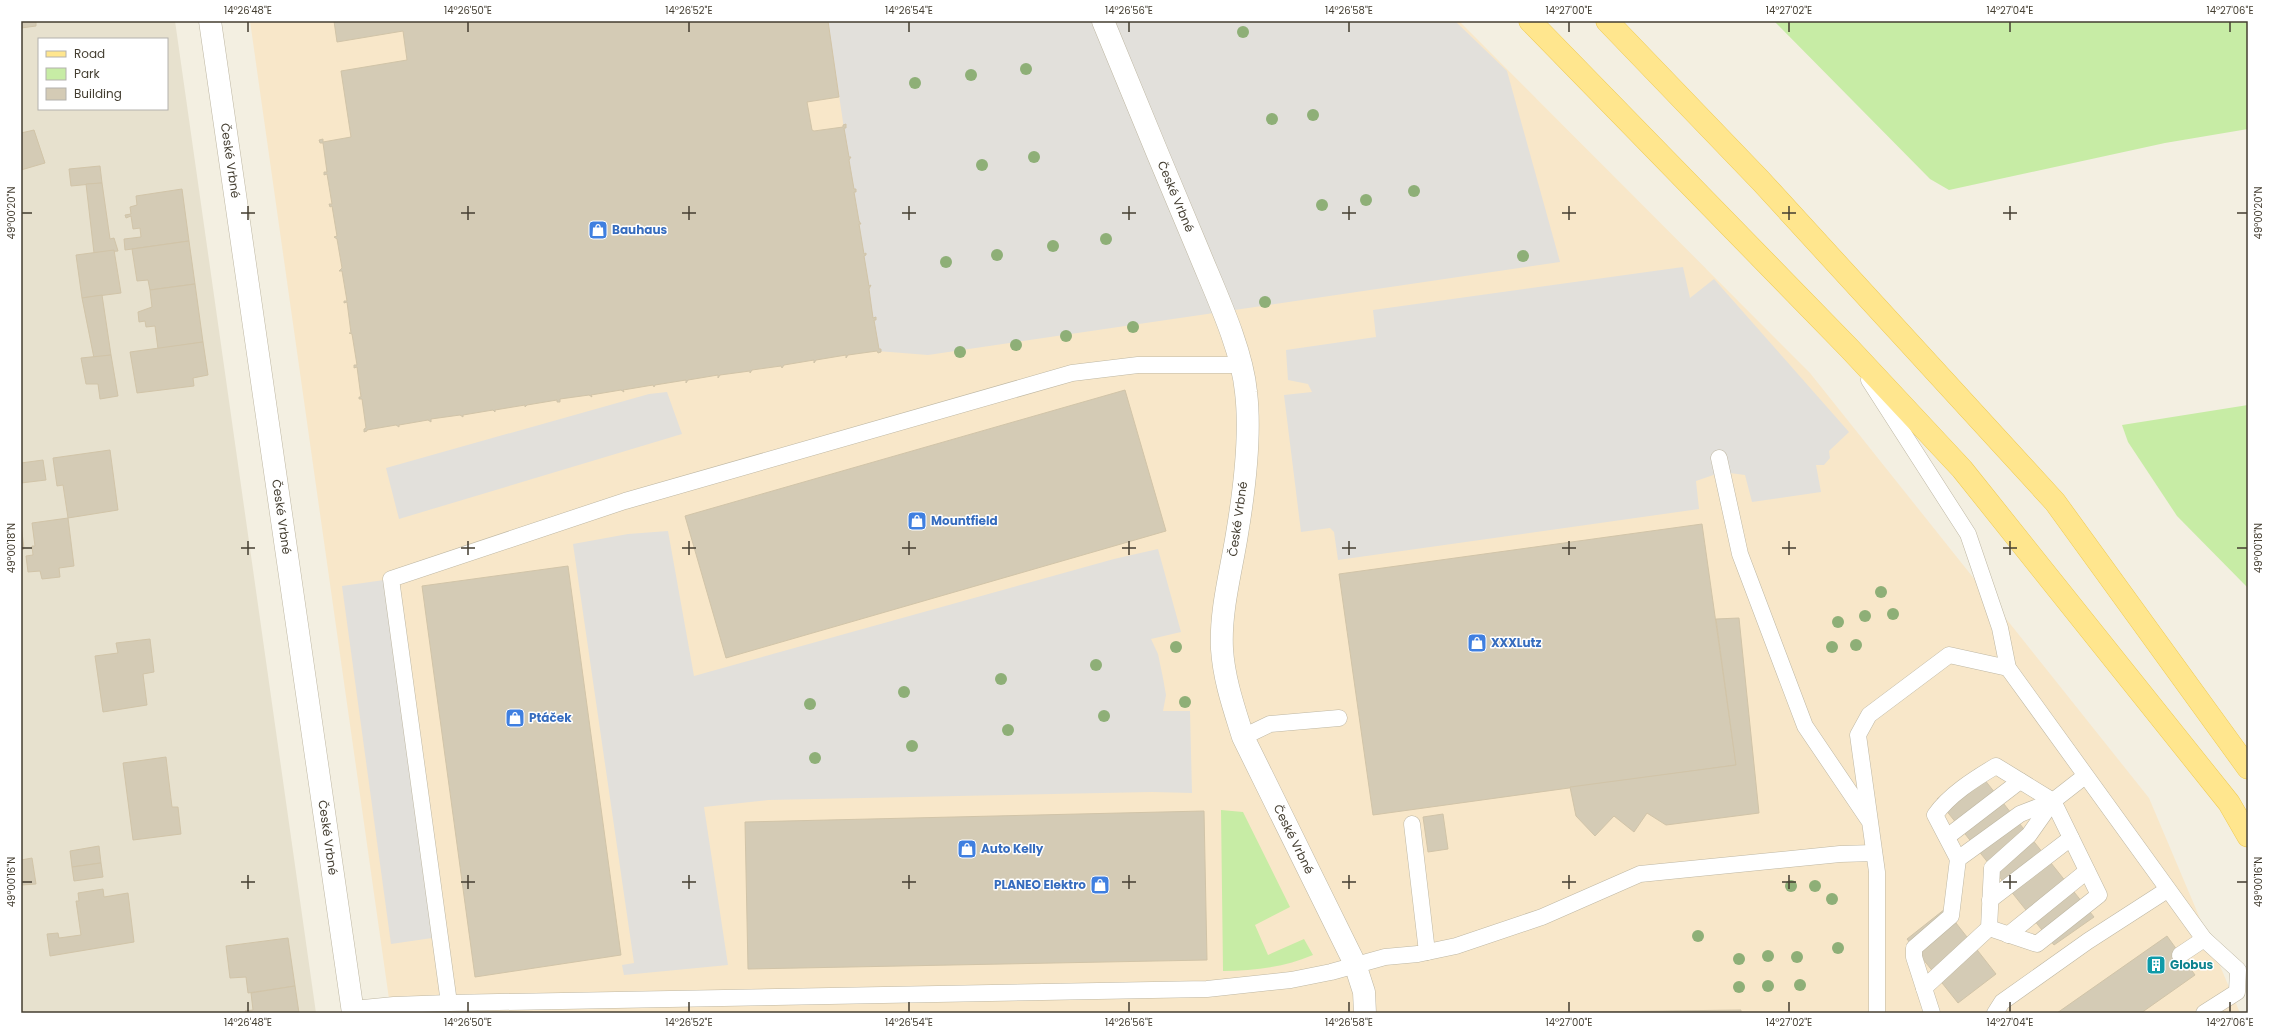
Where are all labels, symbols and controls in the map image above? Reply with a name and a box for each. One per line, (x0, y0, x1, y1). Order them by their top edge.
text: 14°26'48"E (224, 3, 272, 18)
text: 14°26'50"E (444, 3, 492, 18)
text: 14°26'52"E (665, 3, 713, 18)
text: 14°26'54"E (885, 3, 933, 18)
text: 14°26'56"E (1105, 3, 1153, 18)
text: 14°26'58"E (1325, 3, 1373, 18)
text: 14°27'00"E (1546, 3, 1593, 18)
text: 14°27'02"E (1766, 3, 1812, 18)
text: 14°27'04"E (1986, 3, 2034, 18)
text: 14°27'06"E (2206, 3, 2254, 18)
legend (38, 38, 168, 110)
text: Road (74, 45, 105, 62)
text: Park (74, 65, 101, 82)
text: Building (74, 85, 122, 102)
street label: České Vrbné (217, 122, 244, 199)
street label: České Vrbné (1154, 158, 1199, 235)
text: 49°00'20"N (4, 187, 19, 239)
text: 49°00'20"N (2251, 187, 2266, 239)
shop icon: Bauhaus (587, 219, 609, 241)
place label: Bauhaus (612, 221, 667, 238)
street label: České Vrbné (268, 478, 296, 555)
street label: České Vrbné (1224, 480, 1251, 558)
shop icon: Mountfield (906, 510, 928, 532)
place label: Mountfield (931, 512, 998, 529)
text: 49°00'18"N (4, 523, 19, 573)
text: 49°00'18"N (2251, 523, 2266, 573)
shop icon: XXXLutz (1466, 632, 1488, 654)
place label: XXXLutz (1491, 634, 1541, 651)
shop icon: Ptáček (504, 707, 526, 729)
place label: Ptáček (529, 709, 572, 726)
street label: České Vrbné (314, 799, 342, 876)
street label: České Vrbné (1270, 801, 1318, 877)
shop icon: Auto Kelly (956, 838, 978, 860)
place label: Auto Kelly (981, 840, 1044, 857)
text: 49°00'16"N (4, 857, 19, 907)
text: 49°00'16"N (2251, 857, 2266, 907)
shop icon: PLANEO Elektro (1089, 874, 1111, 896)
place label: PLANEO Elektro (994, 876, 1086, 893)
building icon: Globus (2145, 954, 2167, 976)
place label: Globus (2170, 956, 2214, 973)
text: 14°26'48"E (224, 1015, 272, 1030)
text: 14°26'50"E (444, 1015, 492, 1030)
text: 14°26'52"E (665, 1015, 713, 1030)
text: 14°26'54"E (885, 1015, 933, 1030)
text: 14°26'56"E (1105, 1015, 1153, 1030)
text: 14°26'58"E (1325, 1015, 1373, 1030)
text: 14°27'00"E (1546, 1015, 1593, 1030)
text: 14°27'02"E (1766, 1015, 1812, 1030)
text: 14°27'04"E (1986, 1015, 2034, 1030)
text: 14°27'06"E (2206, 1015, 2254, 1030)

